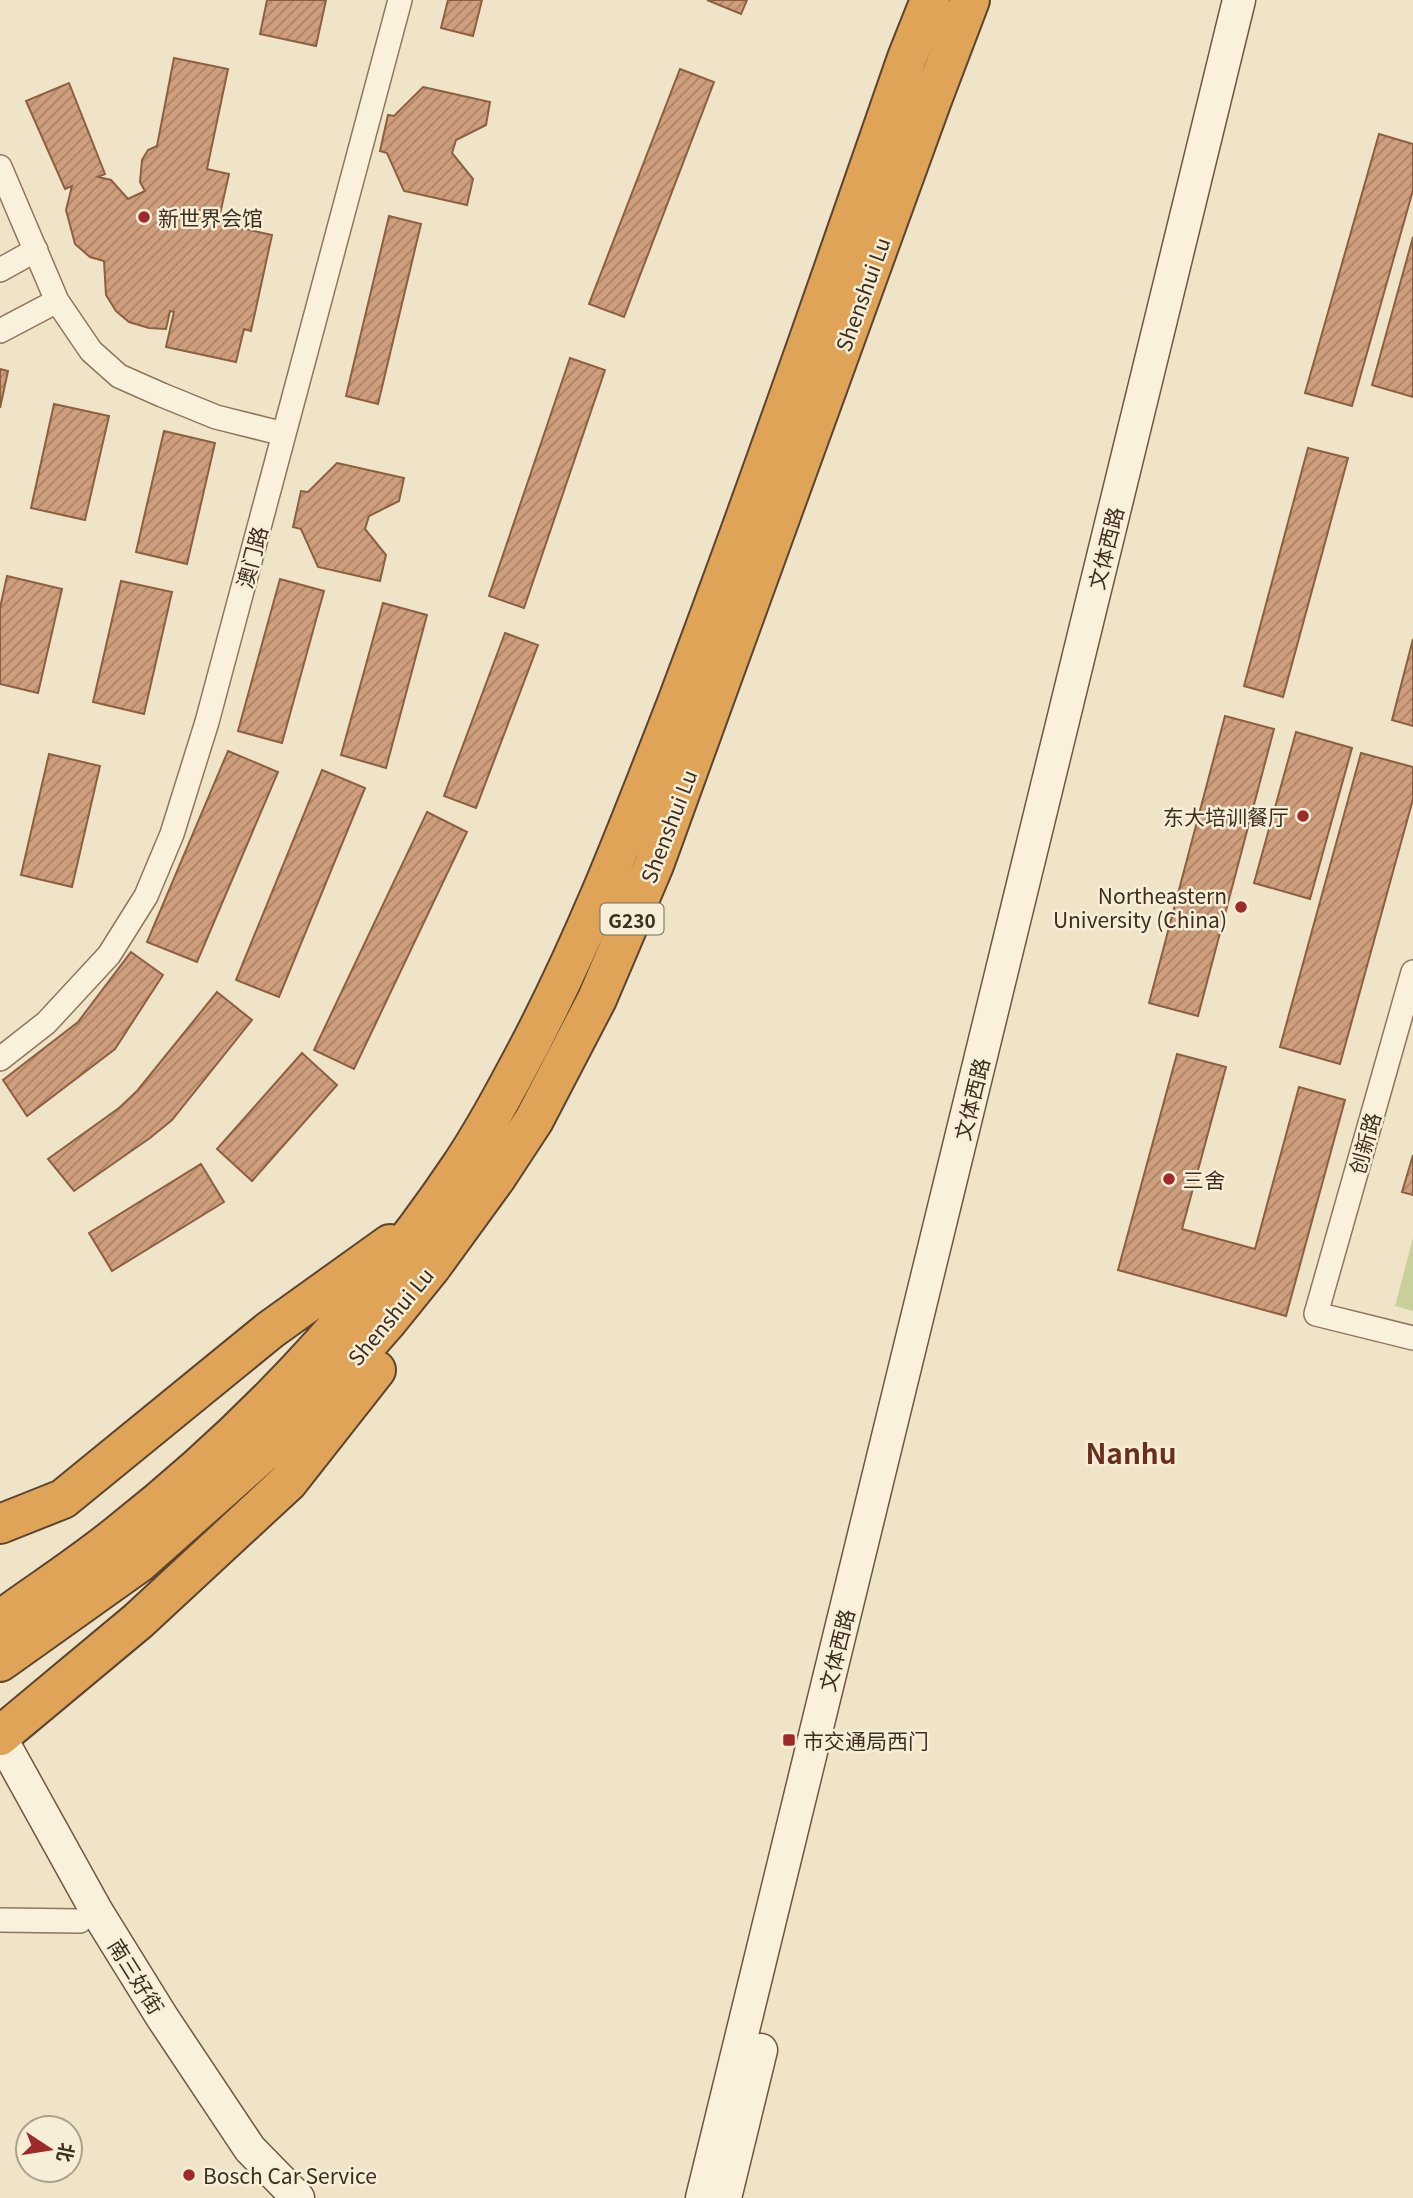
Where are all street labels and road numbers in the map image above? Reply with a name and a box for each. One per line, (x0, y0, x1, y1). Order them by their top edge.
street label: Shenshui Lu (827, 233, 897, 355)
street label: 文体西路 (1080, 504, 1130, 592)
street label: 澳门路 (228, 523, 274, 591)
street label: Shenshui Lu (633, 765, 703, 887)
road number: G230 (600, 903, 664, 934)
street label: 文体西路 (946, 1055, 996, 1143)
street label: 创新路 (1341, 1109, 1387, 1177)
street label: Shenshui Lu (340, 1261, 440, 1371)
street label: 文体西路 (811, 1606, 861, 1694)
street label: 南三好街 (102, 1932, 172, 2020)

